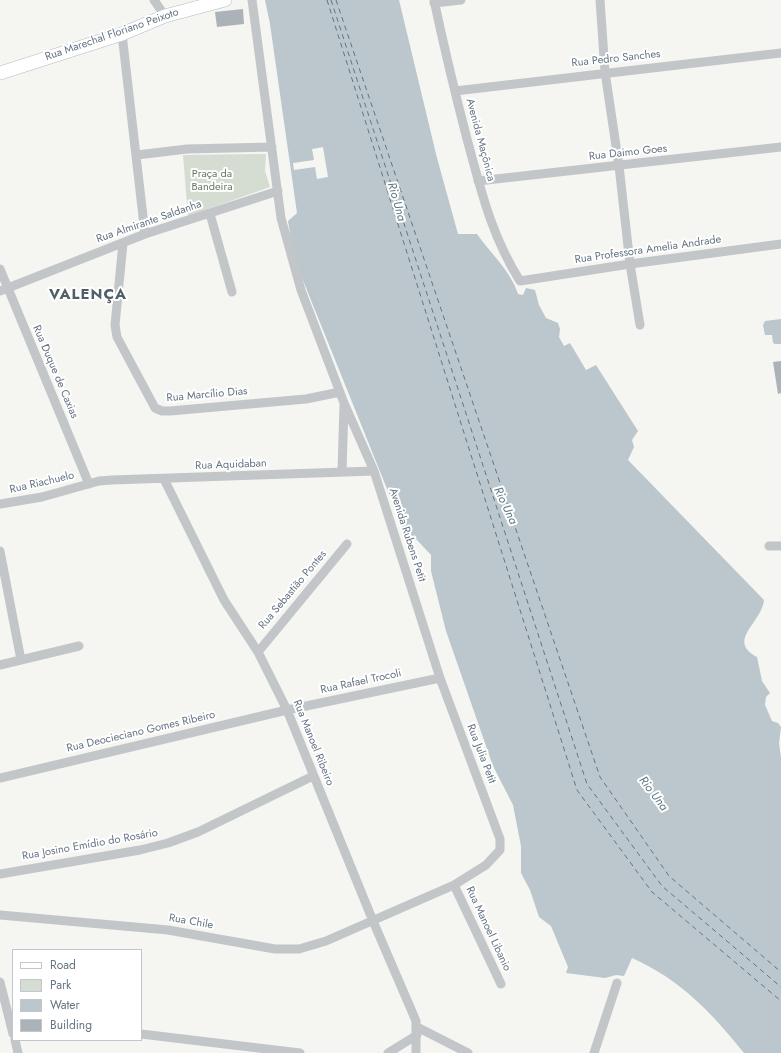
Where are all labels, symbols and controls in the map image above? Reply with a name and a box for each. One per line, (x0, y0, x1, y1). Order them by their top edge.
street label: Rua Marechal Floriano Peixoto (43, 6, 181, 64)
street label: Rua Pedro Sanches (571, 48, 661, 70)
street label: Avenida Maçônica (463, 97, 497, 183)
street label: Rua Daimo Goes (588, 142, 668, 164)
park label: Praça da Bandeira (191, 167, 233, 193)
water label: Rio Una (384, 181, 408, 223)
street label: Rua Almirante Saldanha (95, 198, 203, 246)
street label: Rua Professora Amelia Andrade (574, 233, 722, 267)
district label: VALENÇA (49, 286, 127, 304)
street label: Rua Duque de Caxias (29, 323, 81, 421)
street label: Rua Marcílio Dias (166, 385, 248, 405)
street label: Rua Aquidaban (195, 457, 267, 473)
street label: Rua Riachuelo (8, 469, 76, 497)
water label: Rio Una (490, 485, 520, 527)
street label: Avenida Rubens Petit (386, 487, 428, 583)
street label: Rua Sebastião Pontes (256, 548, 330, 632)
street label: Rua Rafael Trocoli (319, 667, 403, 697)
street label: Rua Manoel Ribeiro (290, 698, 336, 788)
street label: Rua Deocieciano Gomes Ribeiro (66, 708, 216, 756)
street label: Rua Julia Petit (464, 722, 498, 786)
water label: Rio Una (635, 774, 671, 814)
street label: Rua Josino Emídio do Rosário (21, 827, 159, 863)
street label: Rua Manoel Libanio (463, 885, 513, 973)
street label: Rua Chile (168, 912, 214, 932)
legend (12, 949, 142, 1041)
text: Road (50, 956, 76, 974)
text: Park (50, 976, 71, 994)
text: Water (50, 996, 80, 1014)
text: Building (50, 1016, 92, 1034)

